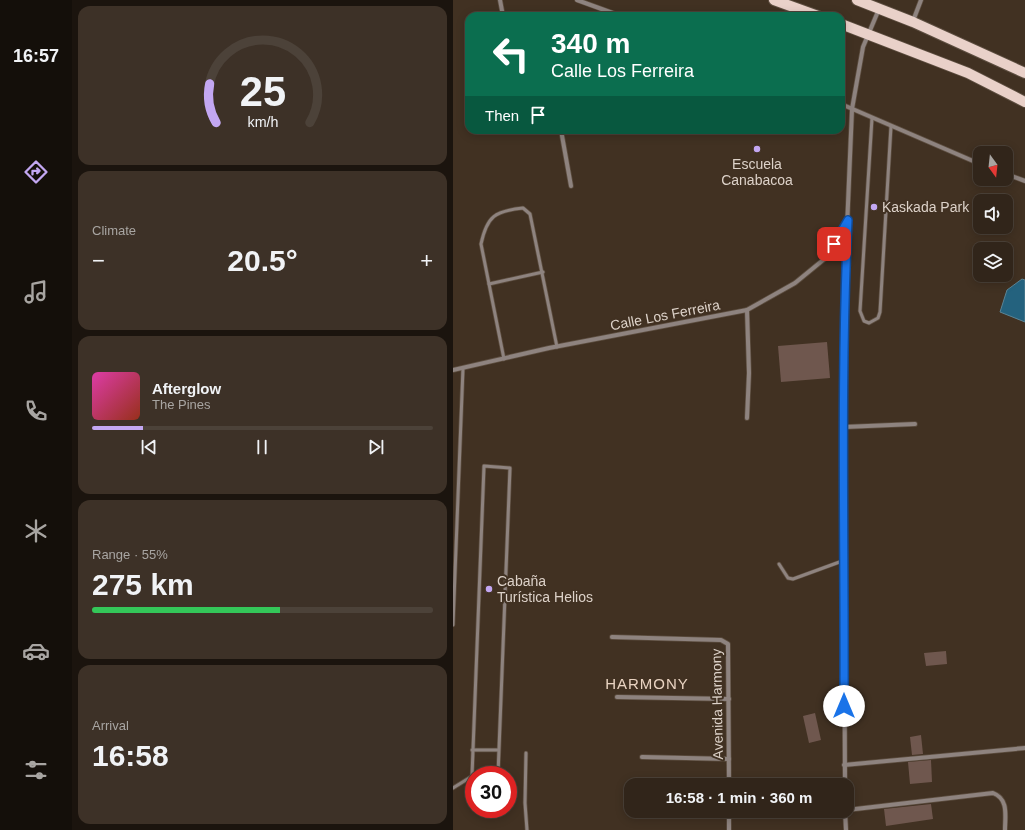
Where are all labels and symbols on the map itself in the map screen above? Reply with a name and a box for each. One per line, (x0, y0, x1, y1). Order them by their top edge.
marker: Escuela Canabacoa (752, 144, 762, 154)
north arrow (973, 146, 1013, 186)
place label: Escuela Canabacoa (721, 156, 793, 188)
place label: Kaskada Park (882, 199, 970, 215)
marker: Kaskada Park (869, 202, 879, 212)
pin (817, 227, 851, 261)
street label: Calle Los Ferreira (609, 296, 721, 333)
place label: Cabaña Turística Helios (497, 573, 593, 605)
marker: Cabaña Turística Helios (484, 584, 494, 594)
street label: Avenida Harmony (708, 648, 726, 760)
district label: HARMONY (605, 675, 689, 692)
position arrow (823, 685, 865, 727)
speed limit sign: 30 (465, 766, 517, 818)

